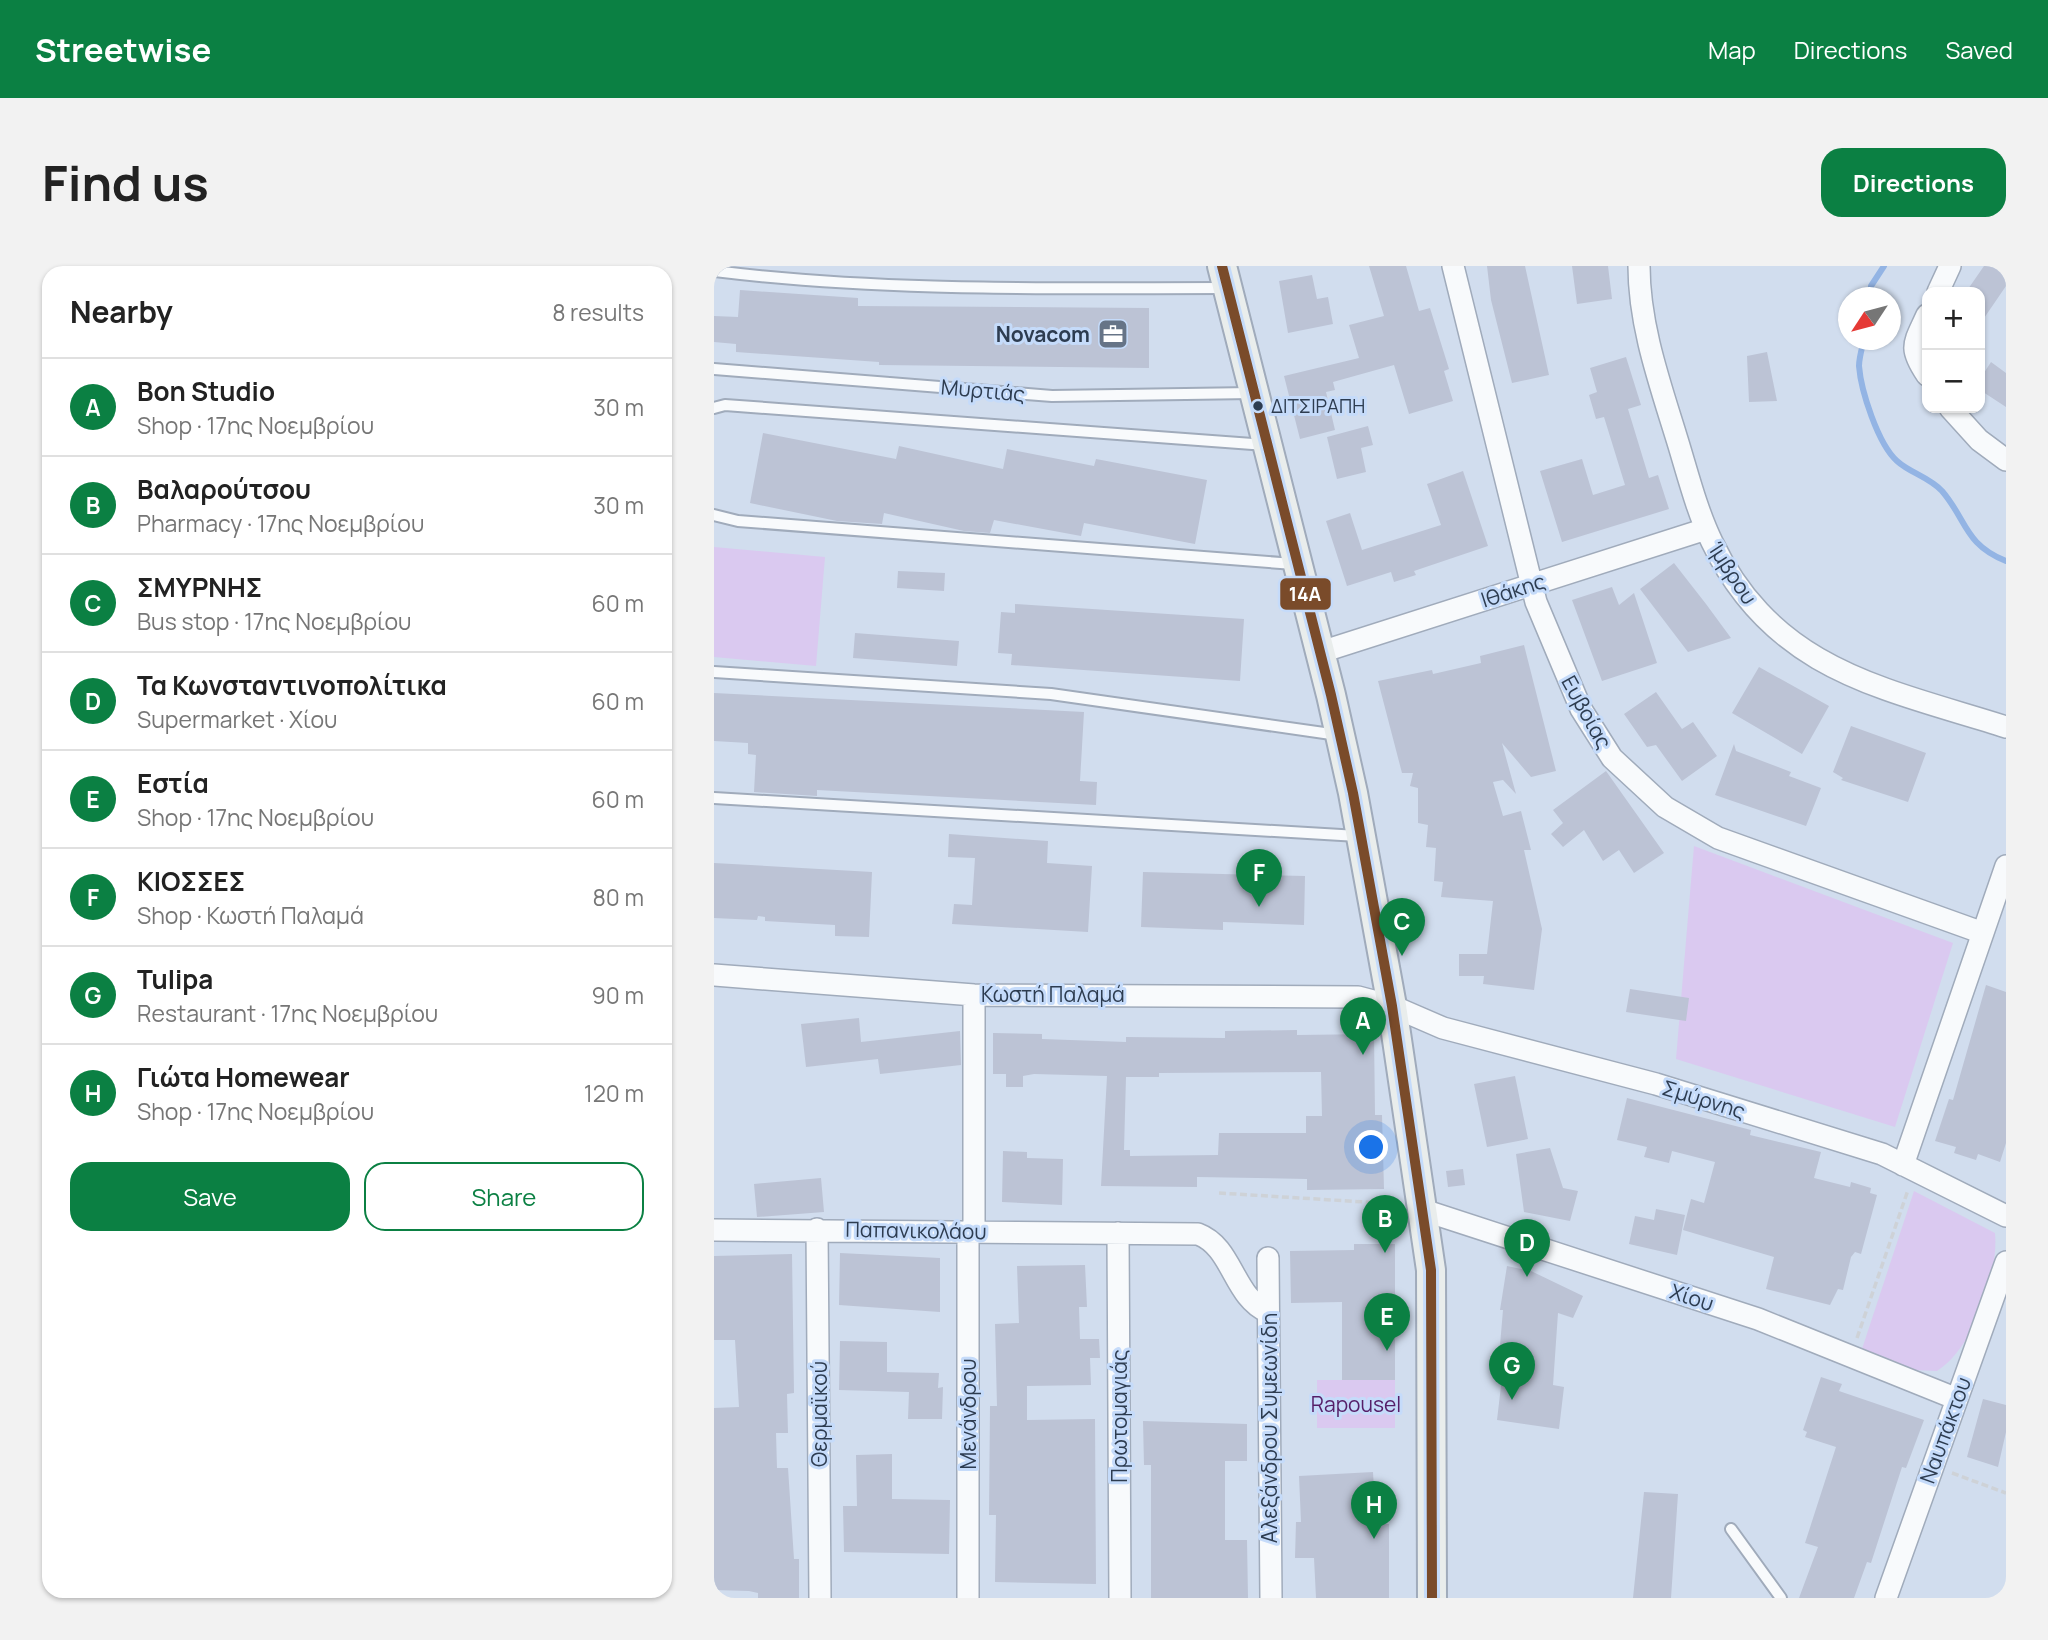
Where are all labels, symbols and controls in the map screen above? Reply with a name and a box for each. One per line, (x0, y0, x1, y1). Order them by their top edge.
text: Streetwise (35, 27, 211, 72)
text: Map (1708, 33, 1756, 66)
text: Directions (1794, 33, 1907, 66)
text: Saved (1945, 33, 2013, 66)
button: Directions (1821, 148, 2006, 217)
text: Find us (42, 149, 209, 216)
north arrow (1838, 287, 1901, 350)
map controls (1922, 287, 1985, 413)
button: + (1922, 287, 1985, 350)
text: Nearby (70, 291, 173, 332)
text: 8 results (552, 296, 644, 328)
office icon: Novacom (1096, 317, 1130, 351)
place label: Novacom (996, 320, 1090, 348)
button: − (1922, 350, 1985, 413)
street label: Μυρτιάς (940, 372, 1026, 408)
text: Bon Studio (137, 373, 275, 409)
text: A (85, 391, 101, 423)
text: 30 m (593, 391, 644, 423)
place label: ΔΙΤΣΙΡΑΠΗ (1271, 393, 1365, 419)
marker: ΔΙΤΣΙΡΑΠΗ (1251, 399, 1265, 413)
text: Shop · 17ης Νοεμβρίου (137, 409, 374, 441)
text: Βαλαρούτσου (137, 471, 311, 507)
text: B (86, 489, 100, 521)
text: 30 m (593, 489, 644, 521)
text: Pharmacy · 17ης Νοεμβρίου (137, 507, 424, 539)
street label: Ίμβρου (1702, 536, 1764, 610)
street label: Ιθάκης (1477, 566, 1549, 614)
text: ΣΜΥΡΝΗΣ (137, 569, 262, 605)
line badge: 14Α (1279, 577, 1332, 611)
text: 14Α (1289, 581, 1321, 607)
text: C (85, 587, 102, 619)
text: 60 m (592, 587, 644, 619)
text: Bus stop · 17ης Νοεμβρίου (137, 605, 411, 637)
text: Τα Κωνσταντινοπολίτικα (137, 667, 447, 703)
street label: Ευβοίας (1555, 670, 1619, 754)
text: D (85, 685, 101, 717)
text: 60 m (592, 685, 644, 717)
text: Supermarket · Χίου (137, 703, 337, 735)
text: Εστία (137, 765, 209, 801)
text: E (86, 783, 100, 815)
text: 60 m (592, 783, 644, 815)
text: Shop · 17ης Νοεμβρίου (137, 801, 374, 833)
pin: F (1236, 849, 1282, 907)
text: ΚΙΟΣΣΕΣ (137, 863, 245, 899)
text: F (87, 881, 99, 913)
text: 80 m (593, 881, 644, 913)
pin: C (1379, 898, 1425, 956)
text: Shop · Κωστή Παλαμά (137, 899, 364, 931)
text: Tulipa (137, 961, 213, 997)
text: G (85, 979, 101, 1011)
text: 90 m (592, 979, 644, 1011)
street label: Κωστή Παλαμά (981, 980, 1125, 1008)
text: Restaurant · 17ης Νοεμβρίου (137, 997, 438, 1029)
pin: A (1340, 997, 1386, 1055)
text: Γιώτα Homewear (137, 1059, 350, 1095)
street label: Σμύρνης (1659, 1073, 1749, 1125)
text: H (85, 1077, 101, 1109)
text: 120 m (584, 1077, 644, 1109)
text: Shop · 17ης Νοεμβρίου (137, 1095, 374, 1127)
your location (1354, 1130, 1388, 1164)
button: Save (70, 1162, 350, 1231)
button: Share (364, 1162, 644, 1231)
pin: B (1362, 1195, 1408, 1253)
street label: Παπανικολάου (845, 1215, 987, 1245)
pin: D (1504, 1219, 1550, 1277)
street label: Χίου (1667, 1277, 1717, 1317)
pin: E (1364, 1293, 1410, 1351)
street label: Αλεξάνδρου Συμεωνίδη (1255, 1313, 1283, 1543)
pin: G (1489, 1342, 1535, 1400)
street label: Πρωτομαγιάς (1105, 1349, 1133, 1483)
street label: Μενάνδρου (954, 1359, 982, 1469)
street label: Θερμαϊκού (805, 1361, 833, 1467)
street label: Ναυπάκτου (1913, 1373, 1977, 1487)
park label: Rapousel (1311, 1390, 1401, 1418)
pin: H (1351, 1481, 1397, 1539)

